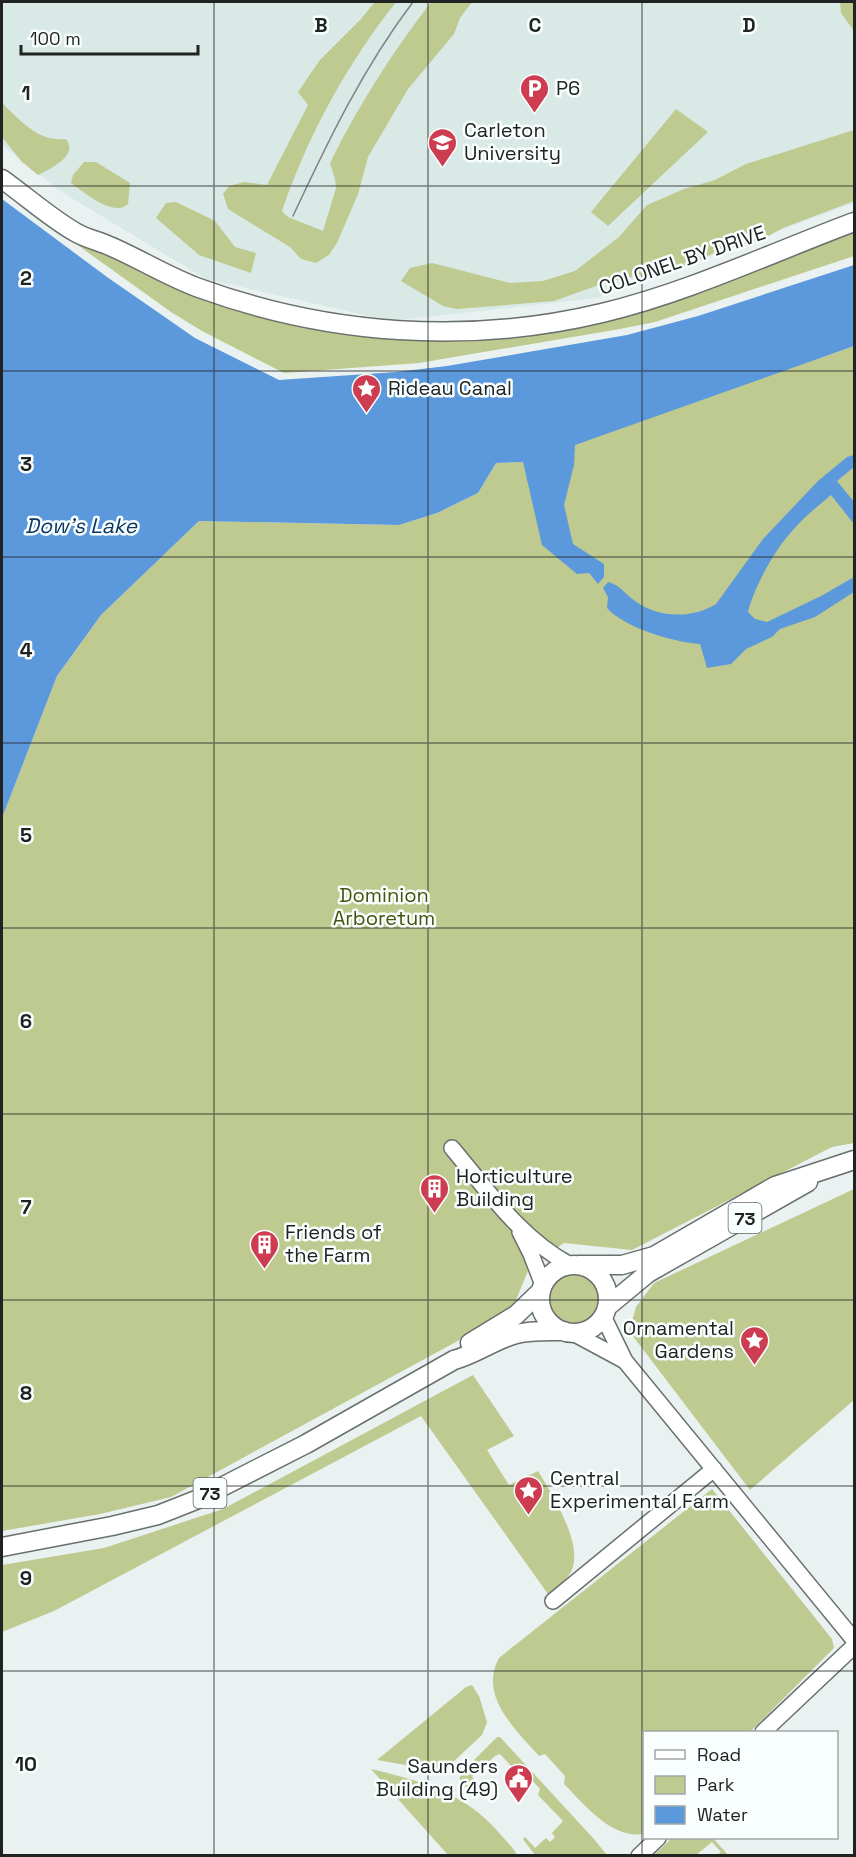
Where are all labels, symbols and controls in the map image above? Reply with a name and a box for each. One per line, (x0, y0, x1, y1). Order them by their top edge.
text: B (314, 12, 328, 38)
text: C (529, 12, 542, 38)
text: D (742, 12, 756, 38)
scale bar (21, 18, 198, 56)
text: 100 m (30, 27, 81, 50)
parking icon: P6 (519, 72, 551, 114)
place label: P6 (556, 75, 580, 101)
text: 1 (21, 80, 31, 106)
place label: Carleton University (464, 117, 561, 166)
school or university icon: Carleton University (427, 126, 459, 168)
street label: COLONEL BY DRIVE (595, 219, 769, 301)
text: 2 (20, 265, 32, 291)
place icon: Rideau Canal (351, 372, 383, 414)
place label: Rideau Canal (388, 375, 512, 401)
text: 3 (20, 451, 32, 477)
water label: Dow's Lake (25, 512, 139, 539)
text: 4 (20, 637, 33, 663)
text: 5 (20, 822, 32, 848)
park label: Dominion Arboretum (333, 882, 435, 931)
text: 6 (20, 1008, 32, 1034)
place label: Horticulture Building (456, 1163, 573, 1212)
building icon: Horticulture Building (419, 1172, 451, 1214)
text: 7 (20, 1194, 32, 1220)
road number: 73 (728, 1203, 762, 1233)
place label: Friends of the Farm (285, 1219, 382, 1268)
building icon: Friends of the Farm (248, 1228, 280, 1270)
place label: Ornamental Gardens (623, 1315, 734, 1364)
place icon: Ornamental Gardens (739, 1324, 771, 1366)
text: 8 (20, 1380, 32, 1406)
place label: Central Experimental Farm (550, 1465, 729, 1514)
place icon: Central Experimental Farm (513, 1474, 545, 1516)
road number: 73 (194, 1478, 226, 1508)
text: 9 (20, 1565, 32, 1591)
legend (643, 1731, 838, 1839)
text: Road (697, 1743, 741, 1766)
text: 10 (15, 1751, 37, 1777)
place label: Saunders Building (49) (376, 1753, 498, 1802)
public building icon: Saunders Building (49) (503, 1762, 535, 1804)
text: Park (697, 1773, 735, 1796)
text: Water (697, 1803, 748, 1826)

